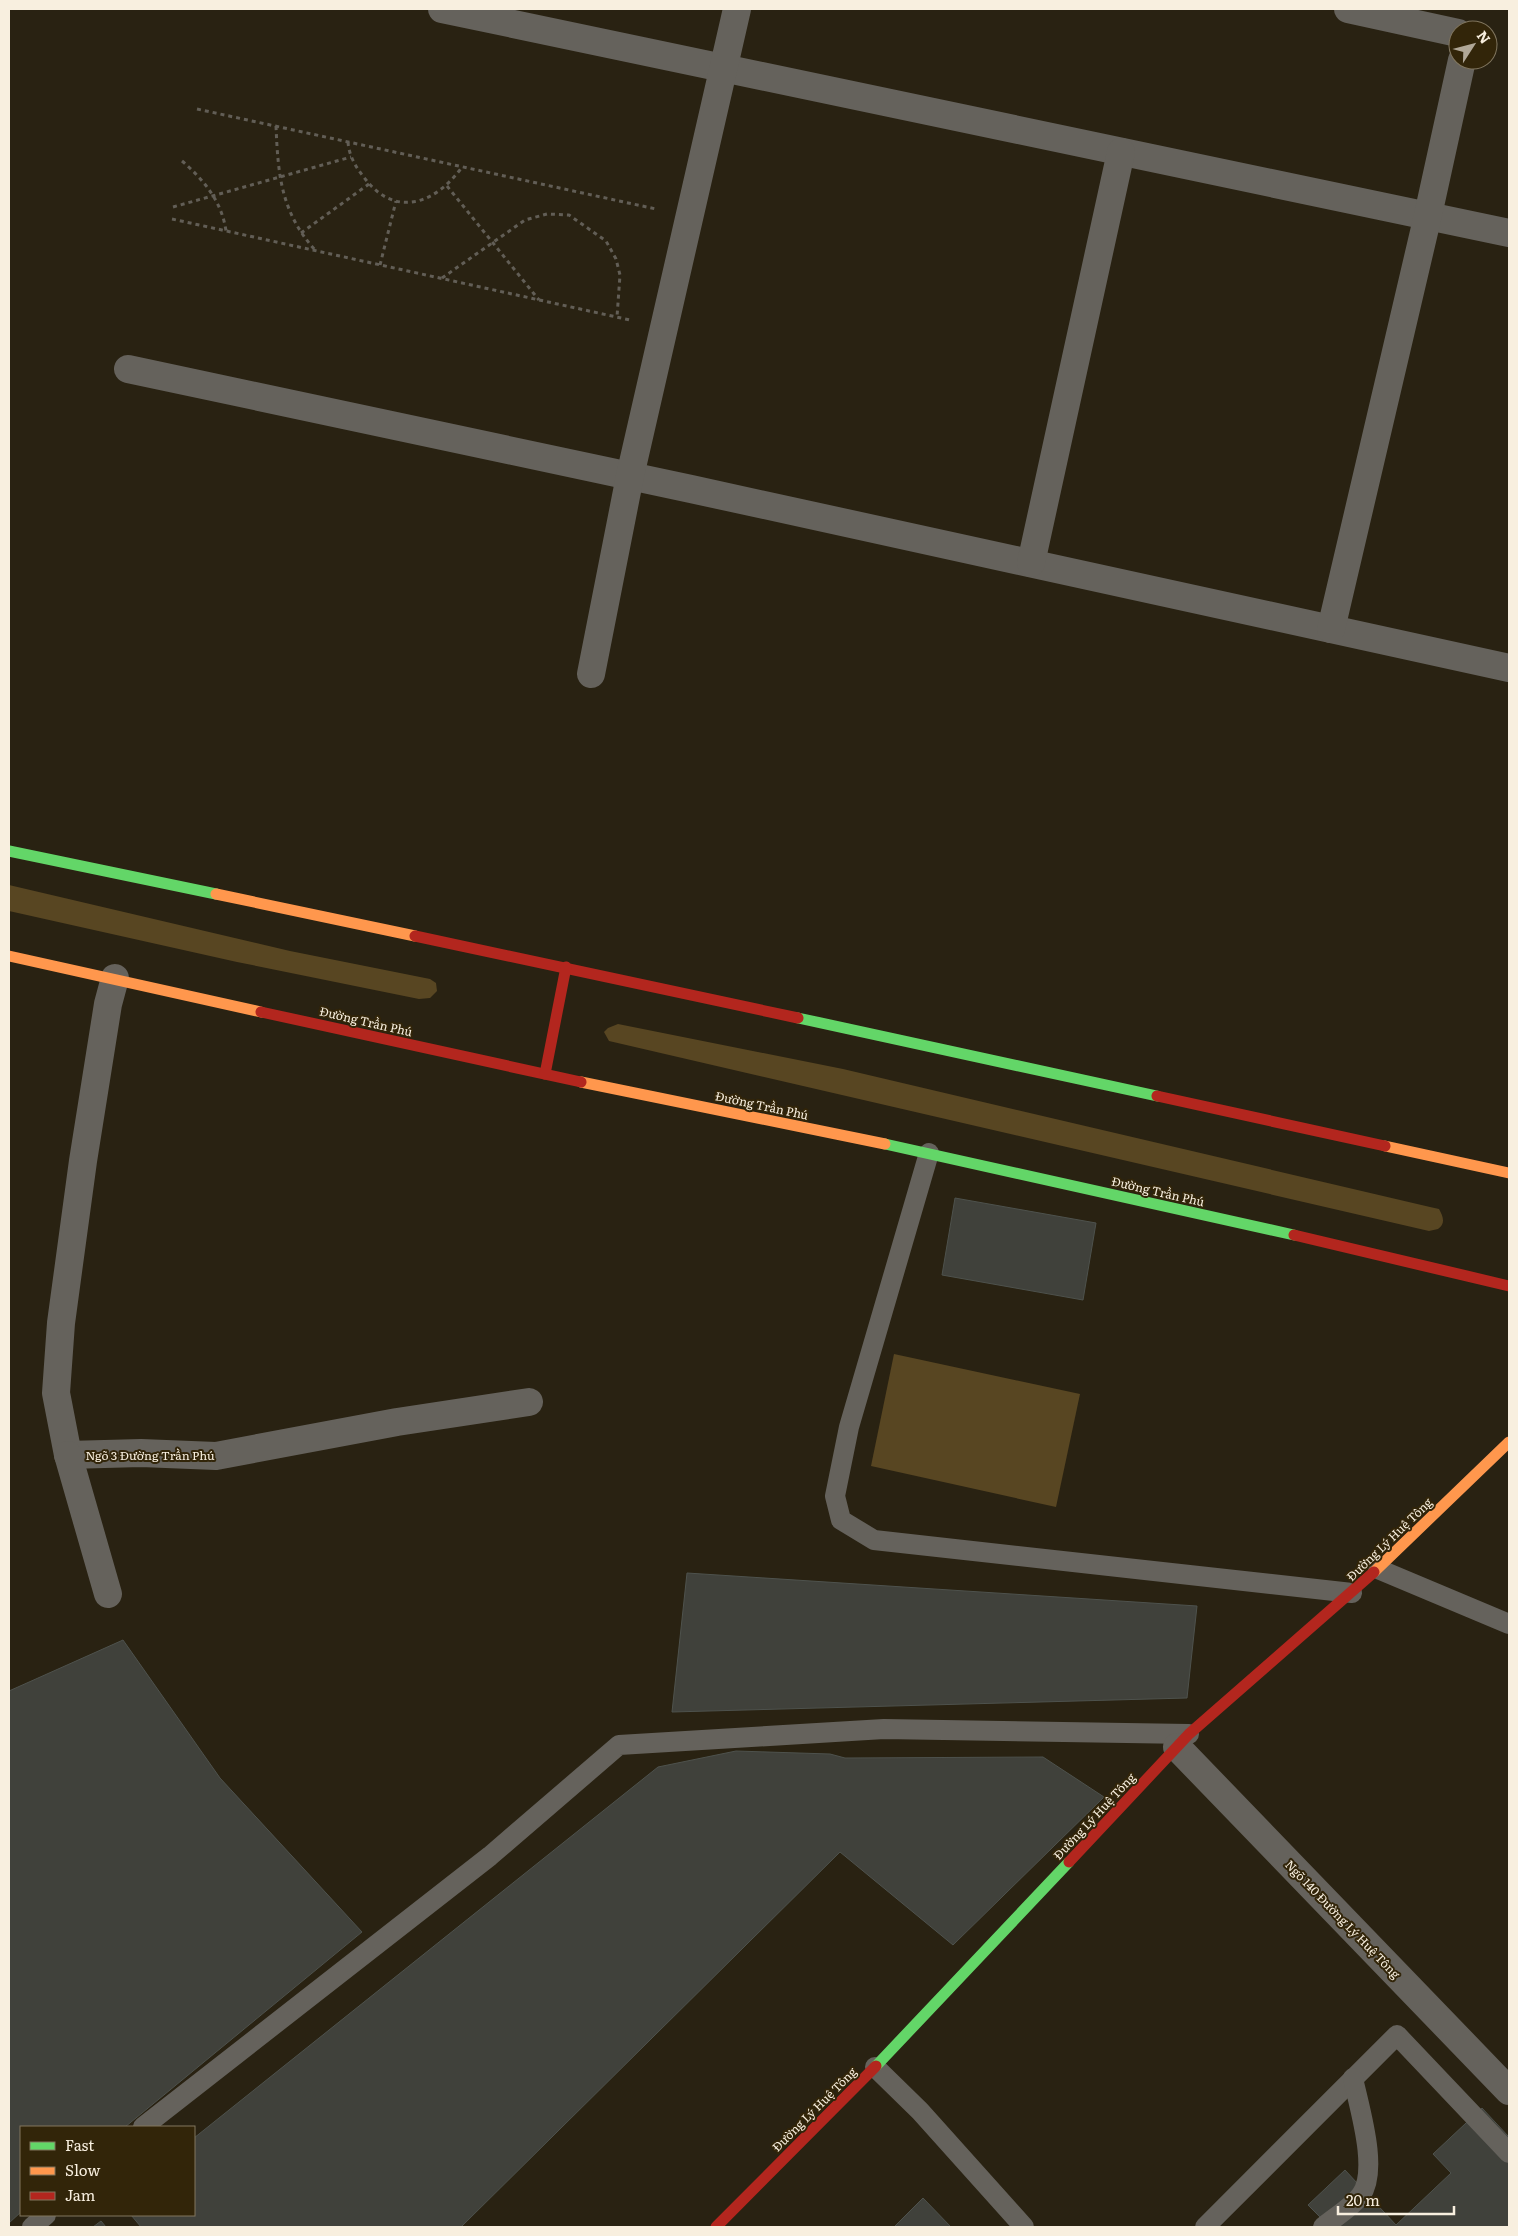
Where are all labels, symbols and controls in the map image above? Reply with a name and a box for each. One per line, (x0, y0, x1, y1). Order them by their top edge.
north arrow (1448, 20, 1498, 70)
text: N (1473, 26, 1496, 48)
street label: Đường Trần Phú (318, 1002, 415, 1041)
street label: Đường Trần Phú (714, 1086, 811, 1124)
street label: Đường Trần Phú (1110, 1172, 1207, 1211)
street label: Ngõ 3 Đường Trần Phú (85, 1446, 215, 1464)
street label: Đường Lý Huệ Tông (1342, 1493, 1436, 1585)
street label: Đường Lý Huệ Tông (1049, 1768, 1139, 1864)
street label: Ngõ 140 Đường Lý Huệ Tông (1281, 1856, 1405, 1983)
street label: Đường Lý Huệ Tông (768, 2062, 861, 2155)
legend (20, 2126, 195, 2216)
text: Fast (65, 2133, 94, 2156)
text: Slow (65, 2158, 100, 2181)
text: Jam (65, 2183, 96, 2206)
scale bar (1338, 2184, 1454, 2216)
text: 20 m (1346, 2188, 1380, 2211)

